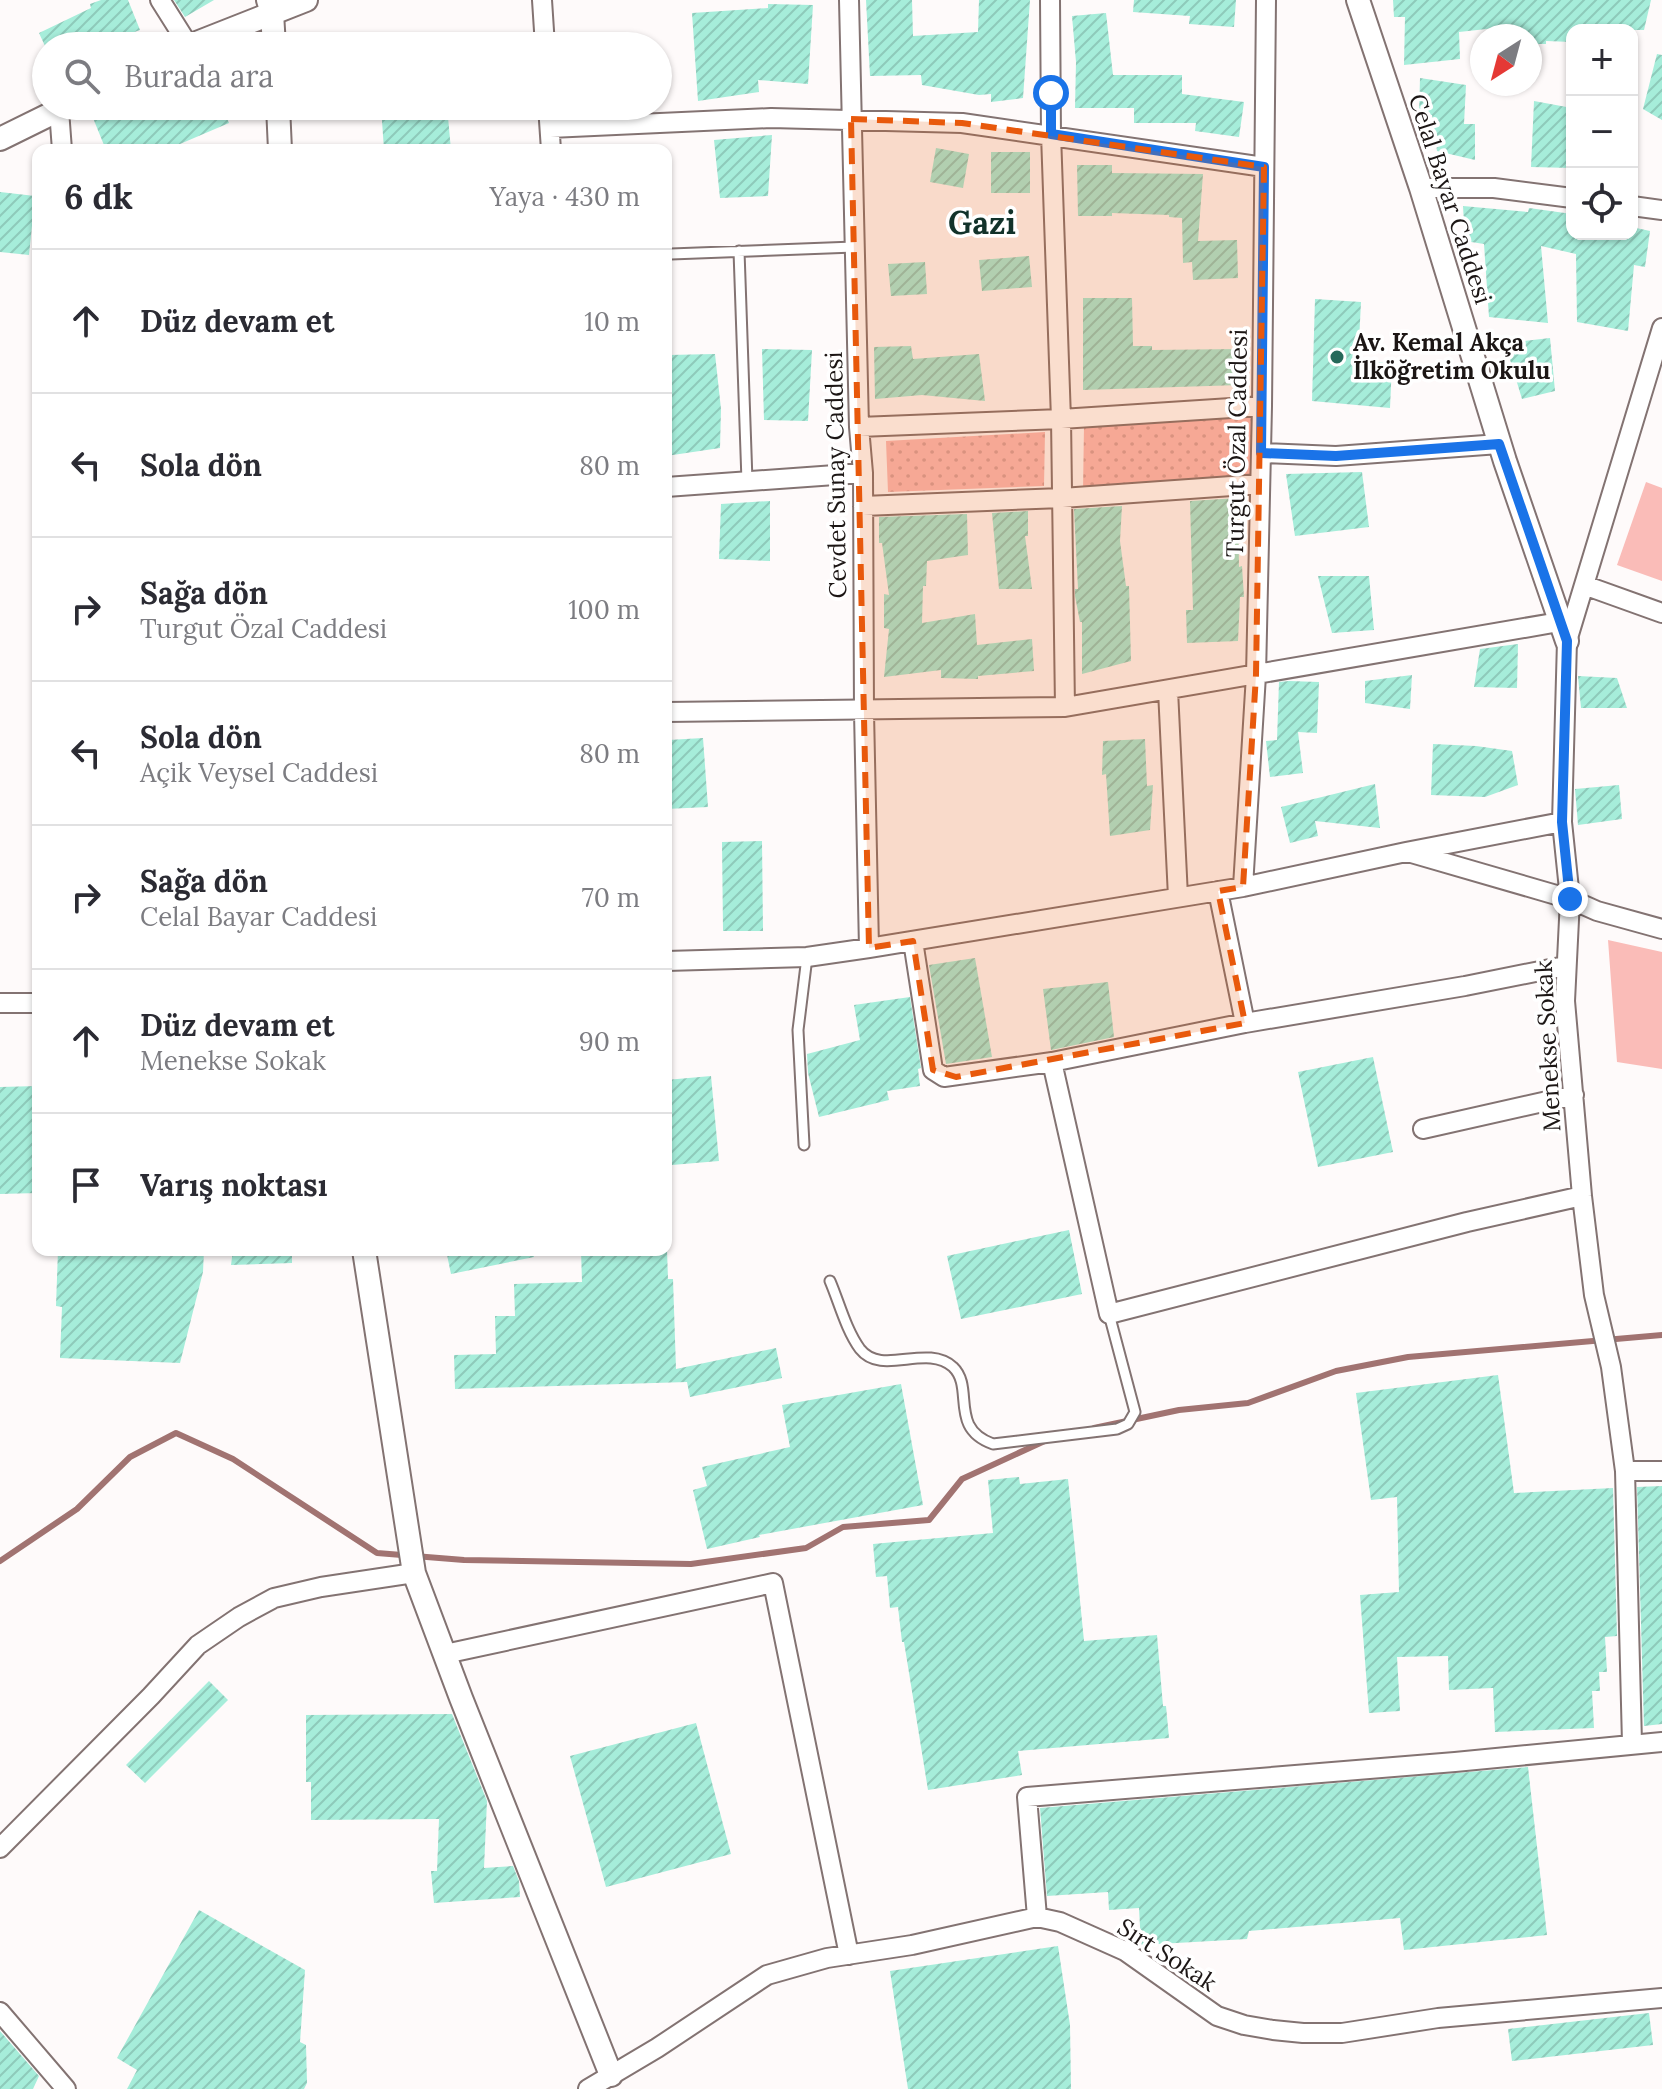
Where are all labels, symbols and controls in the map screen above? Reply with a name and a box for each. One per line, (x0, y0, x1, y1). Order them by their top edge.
north arrow (1470, 24, 1542, 96)
map controls (1566, 24, 1638, 240)
button: + (1566, 24, 1638, 96)
search box (32, 32, 672, 120)
icon: search (60, 54, 104, 98)
text: Burada ara (124, 57, 274, 95)
route start (1033, 75, 1069, 111)
street label: Celal Bayar Caddesi (1402, 90, 1499, 308)
button: − (1566, 96, 1638, 168)
button: locate (1566, 168, 1638, 240)
text: 6 dk (64, 175, 133, 218)
text: Yaya · 430 m (490, 180, 640, 213)
district label: Gazi (948, 202, 1016, 243)
icon: ahead (64, 299, 108, 343)
text: Düz devam et (140, 302, 334, 340)
text: 10 m (584, 305, 640, 338)
place label: Av. Kemal Akça İlköğretim Okulu (1353, 327, 1550, 386)
street label: Turgut Özal Caddesi (1219, 329, 1254, 557)
marker: Av. Kemal Akça İlköğretim Okulu (1328, 348, 1346, 366)
street label: Cevdet Sunay Caddesi (818, 351, 853, 599)
icon: left (64, 443, 108, 487)
text: Sola dön (140, 446, 262, 484)
text: 80 m (579, 449, 640, 482)
text: Sağa dön (140, 574, 268, 612)
icon: right (64, 587, 108, 631)
text: 100 m (568, 593, 640, 626)
text: Turgut Özal Caddesi (140, 612, 387, 645)
text: Sola dön (140, 718, 262, 756)
icon: left (64, 731, 108, 775)
text: 80 m (579, 737, 640, 770)
text: Açik Veysel Caddesi (140, 756, 378, 789)
text: Sağa dön (140, 862, 268, 900)
icon: right (64, 875, 108, 919)
text: 70 m (582, 881, 640, 914)
route end (1552, 881, 1588, 917)
text: Celal Bayar Caddesi (140, 900, 377, 933)
street label: Menekse Sokak (1528, 959, 1567, 1133)
text: Düz devam et (140, 1006, 334, 1044)
icon: ahead (64, 1019, 108, 1063)
text: 90 m (579, 1025, 640, 1058)
text: Menekse Sokak (140, 1044, 326, 1077)
icon: arrive (64, 1163, 108, 1207)
text: Varış noktası (140, 1166, 327, 1204)
street label: Sırt Sokak (1112, 1911, 1223, 1998)

